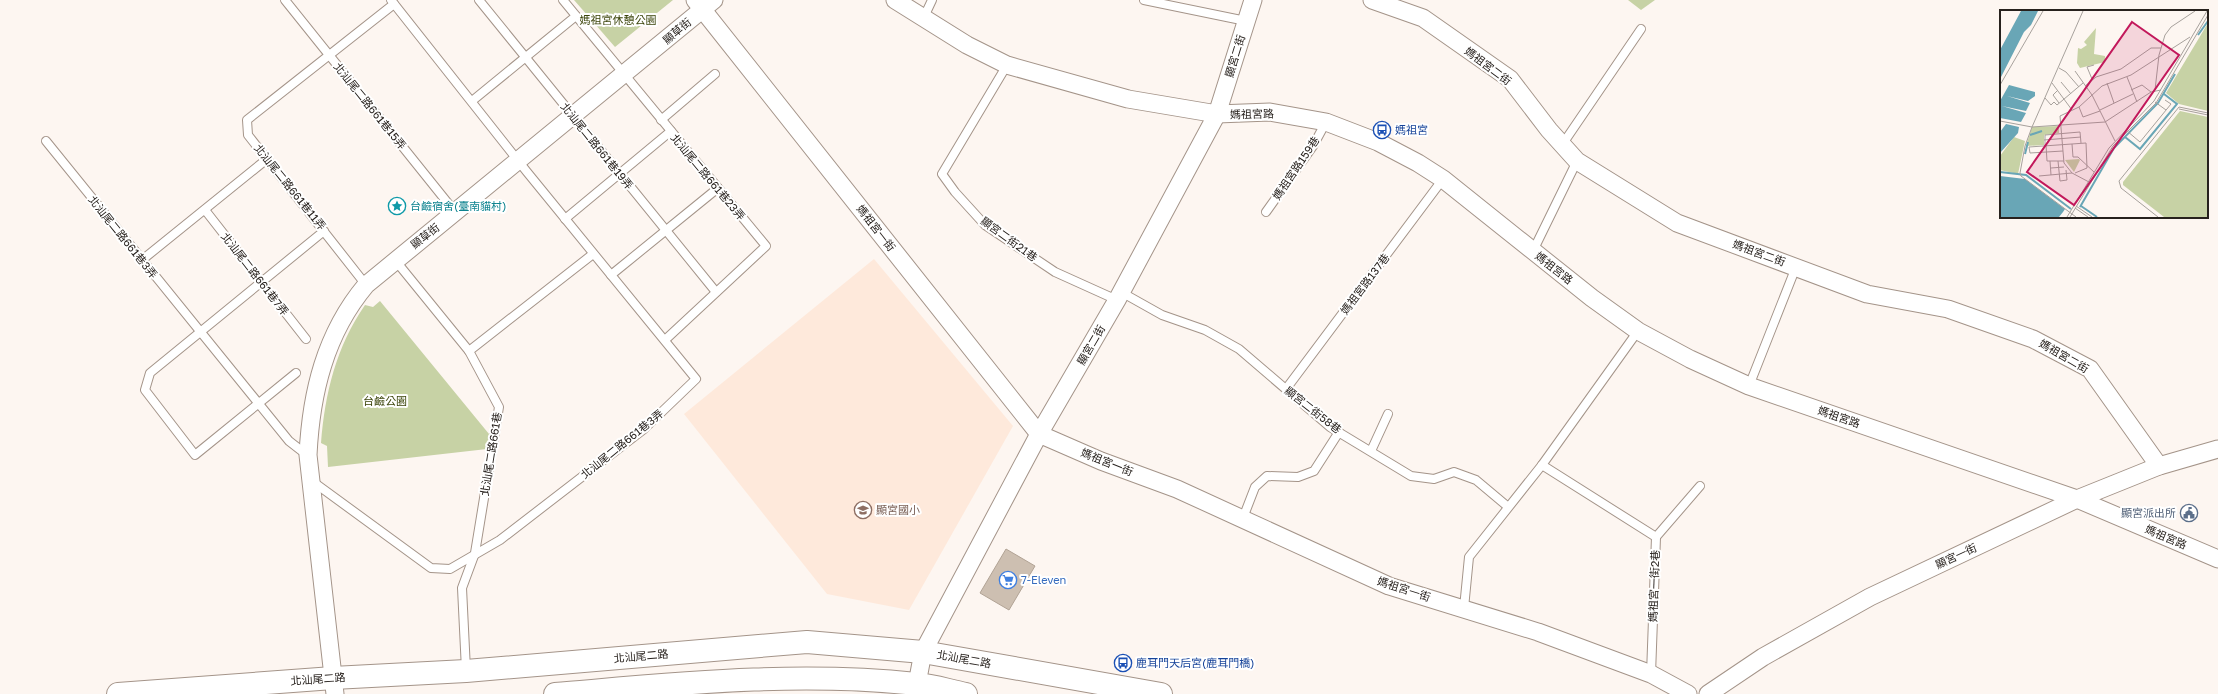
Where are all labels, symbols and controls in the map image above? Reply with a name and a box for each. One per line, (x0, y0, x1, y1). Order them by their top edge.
inset map (2000, 10, 2208, 218)
park label: 媽祖宮休憩公園 (580, 13, 657, 26)
street label: 顯草街 (660, 15, 693, 46)
street label: 顯宮二街 (1222, 33, 1247, 79)
street label: 媽祖宮二街 (1462, 44, 1514, 87)
street label: 北汕尾二路661巷15弄 (332, 60, 409, 151)
street label: 北汕尾二路661巷19弄 (558, 100, 636, 192)
street label: 媽祖宮路 (1230, 107, 1274, 120)
bus stop icon: 媽祖宮 (1372, 120, 1392, 140)
place label: 媽祖宮 (1395, 123, 1428, 136)
street label: 北汕尾二路661巷23弄 (669, 131, 748, 222)
street label: 媽祖宮路159巷 (1270, 134, 1321, 202)
street label: 北汕尾二路661巷11弄 (252, 141, 329, 232)
street label: 北汕尾二路661巷3弄 (86, 193, 161, 280)
place icon: 台鹼宿舍(臺南貓村) (387, 196, 407, 216)
place label: 台鹼宿舍(臺南貓村) (410, 199, 506, 212)
street label: 媽祖宮一街 (854, 202, 898, 253)
street label: 顯宮二街21巷 (978, 214, 1040, 263)
street label: 顯草街 (408, 220, 442, 251)
street label: 北汕尾二路661巷7弄 (219, 230, 292, 318)
street label: 媽祖宮二街 (1731, 237, 1787, 268)
street label: 媽祖宮路 (1533, 249, 1576, 286)
street label: 媽祖宮路137巷 (1338, 251, 1392, 317)
street label: 顯宮二街 (1074, 322, 1107, 367)
street label: 媽祖宮二街 (2037, 336, 2091, 375)
street label: 顯宮二街58巷 (1282, 384, 1344, 436)
park label: 台鹼公園 (363, 394, 407, 407)
street label: 媽祖宮路 (1816, 403, 1862, 430)
street label: 北汕尾二路661巷3弄 (578, 406, 665, 481)
street label: 北汕尾二路661巷 (477, 411, 504, 497)
street label: 媽祖宮一街 (1079, 445, 1135, 478)
school or university icon: 顯宮國小 (853, 500, 873, 520)
place label: 顯宮國小 (876, 503, 920, 516)
public building icon: 顯宮派出所 (2179, 503, 2199, 523)
place label: 顯宮派出所 (2121, 506, 2176, 519)
street label: 媽祖宮路 (2143, 522, 2189, 551)
street label: 顯宮一街 (1933, 540, 1978, 571)
street label: 媽祖宮一街2巷 (1646, 550, 1661, 622)
supermarket icon: 7-Eleven (998, 570, 1018, 590)
place label: 7-Eleven (1021, 573, 1066, 586)
street label: 媽祖宮一街 (1376, 574, 1432, 603)
street label: 北汕尾二路 (613, 647, 669, 664)
street label: 北汕尾二路 (936, 647, 992, 670)
bus stop icon: 鹿耳門天后宮(鹿耳門橋) (1113, 653, 1133, 673)
place label: 鹿耳門天后宮(鹿耳門橋) (1136, 656, 1254, 669)
street label: 北汕尾二路 (290, 670, 346, 687)

